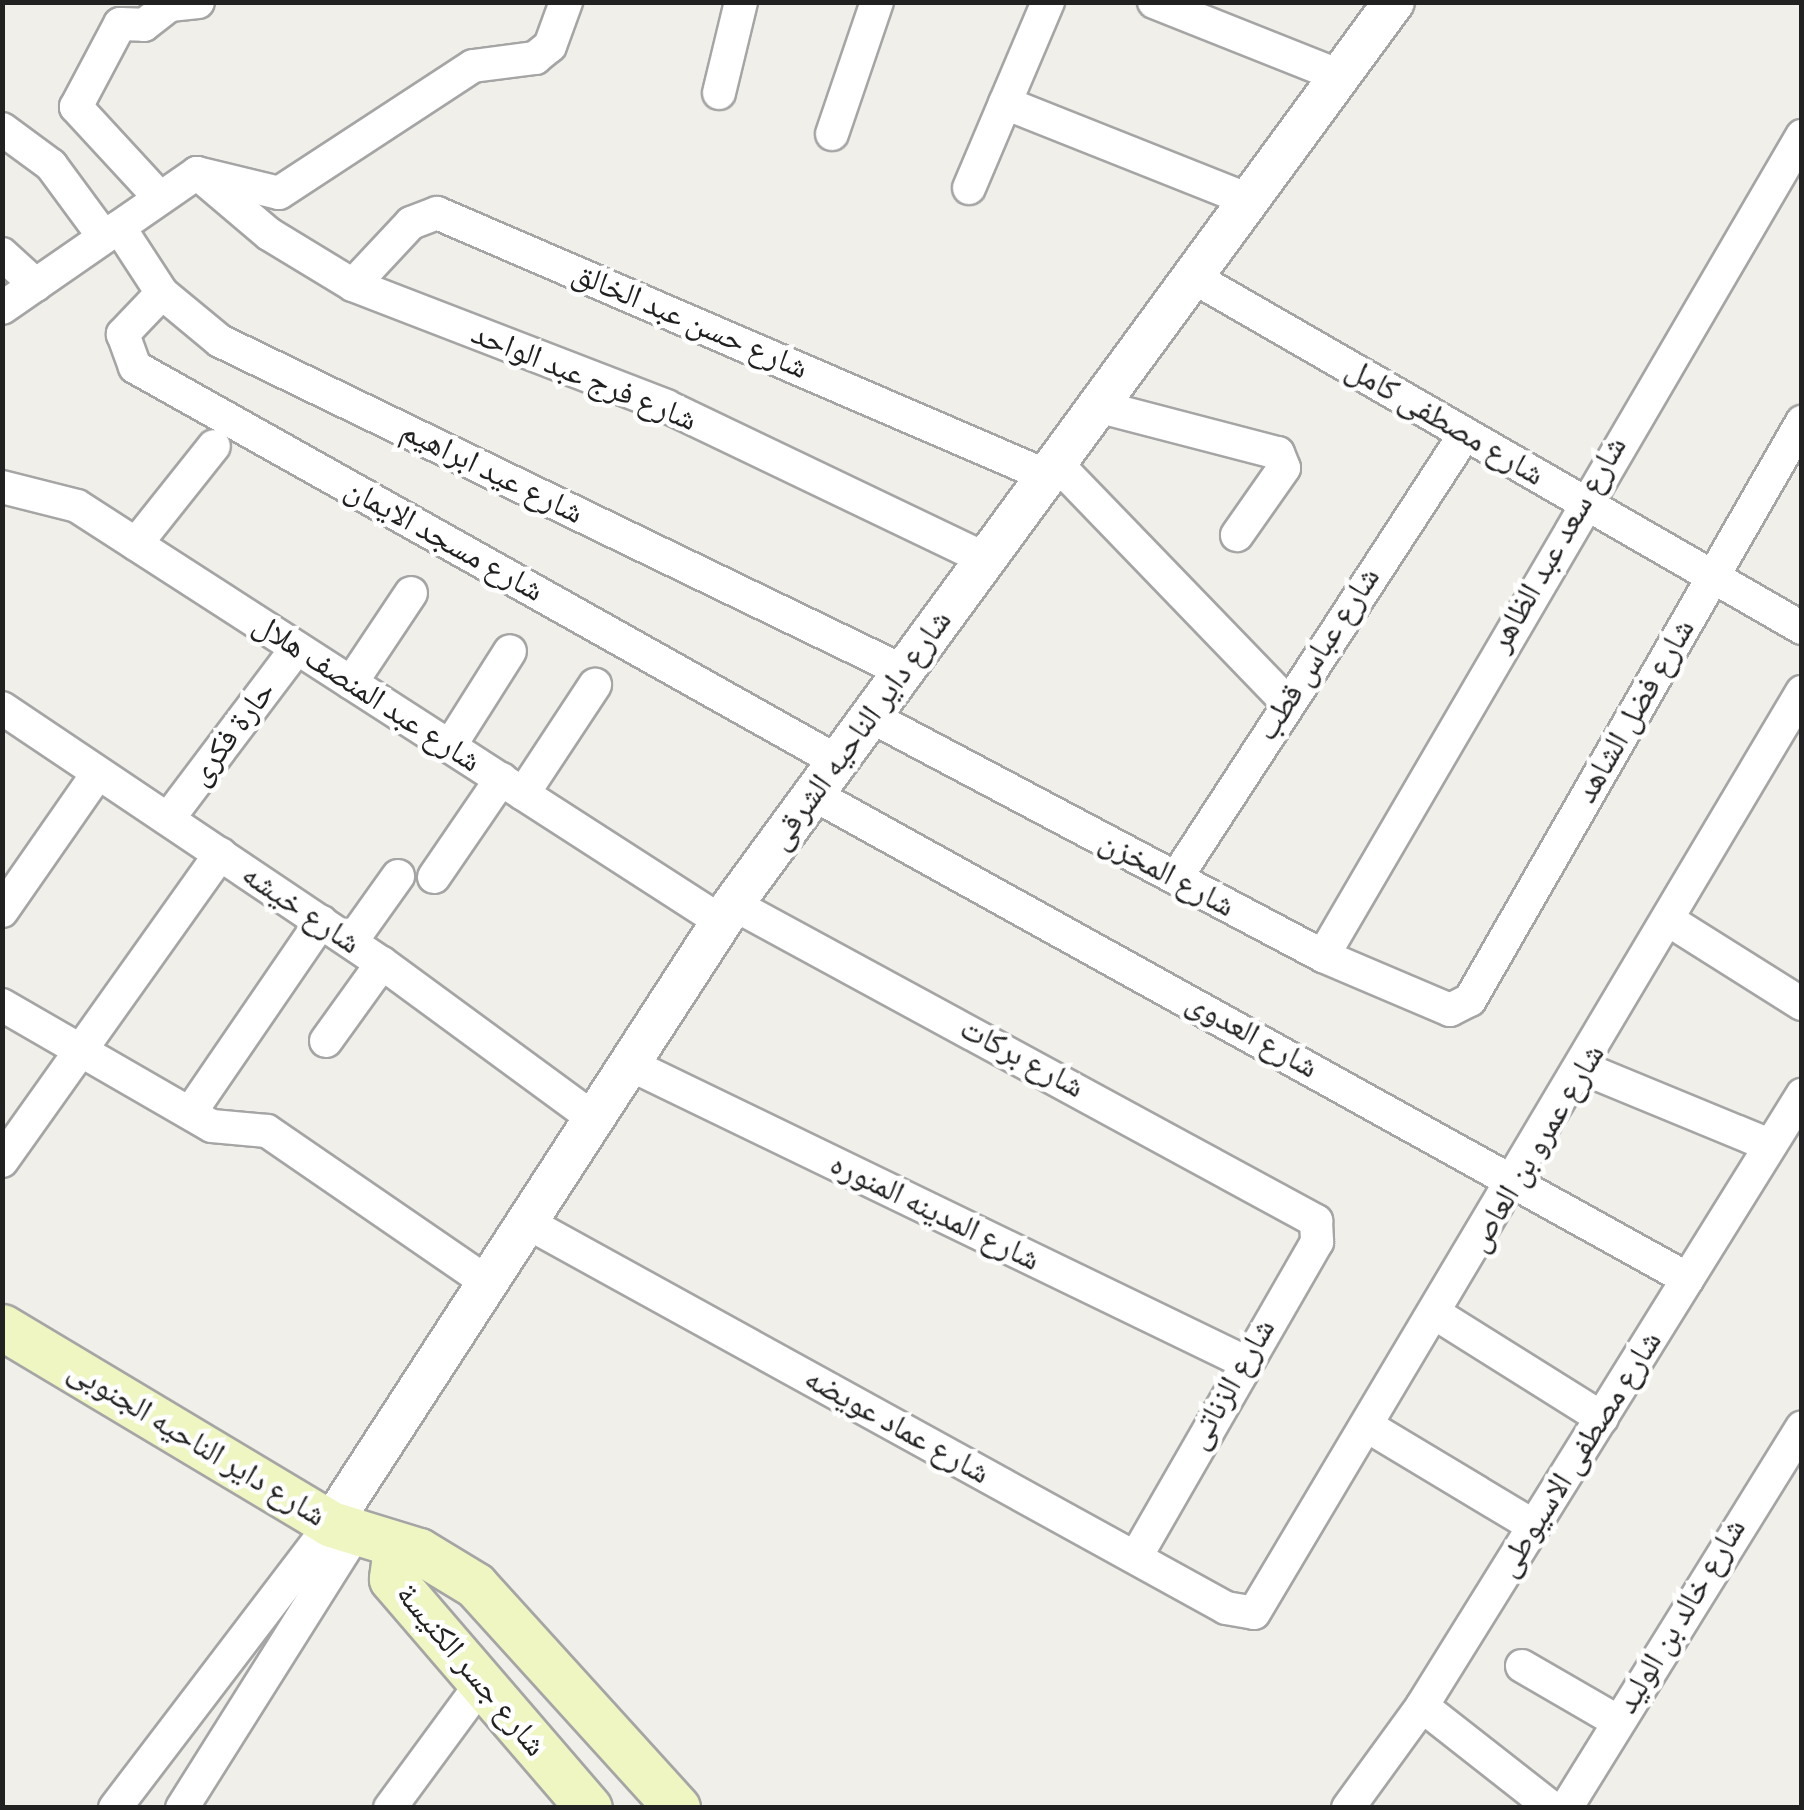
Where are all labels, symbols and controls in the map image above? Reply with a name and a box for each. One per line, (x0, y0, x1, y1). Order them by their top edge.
street label: شارع حسن عبد الخالق (566, 254, 814, 388)
street label: شارع فرج عبد الواحد (466, 314, 702, 440)
street label: شارع مصطفى كامل (1339, 350, 1551, 494)
street label: شارع عيد ابراهيم (395, 411, 589, 533)
street label: شارع سعد عبد الظاهر (1481, 430, 1635, 658)
street label: شارع مسجد الايمان (338, 470, 550, 610)
street label: شارع عباس قطب (1248, 560, 1388, 748)
street label: شارع داير الناحيه الشرقى (760, 603, 960, 857)
street label: شارع عبد المنصف هلال (246, 605, 488, 781)
street label: شارع فضل الشاهد (1567, 612, 1703, 810)
street label: حارة فكرى (180, 673, 284, 793)
street label: شارع المخزن (1093, 822, 1241, 926)
street label: شارع خيشه (234, 855, 368, 963)
street label: شارع العدوى (1179, 983, 1325, 1087)
street label: شارع بركات (953, 1009, 1091, 1107)
street label: شارع عمرو بن العاص (1459, 1037, 1613, 1259)
street label: شارع المدينه المنوره (824, 1145, 1046, 1279)
street label: شارع الزناتى (1178, 1312, 1284, 1456)
street label: شارع مصطفى الاسيوطى (1488, 1324, 1670, 1584)
street label: شارع داير الناحيه الجنوبى (61, 1351, 333, 1535)
street label: شارع عماد عويضه (798, 1359, 996, 1493)
street label: شارع خالد بن الوليد (1608, 1511, 1754, 1721)
street label: شارع جسر الكنيسة (388, 1576, 554, 1764)

